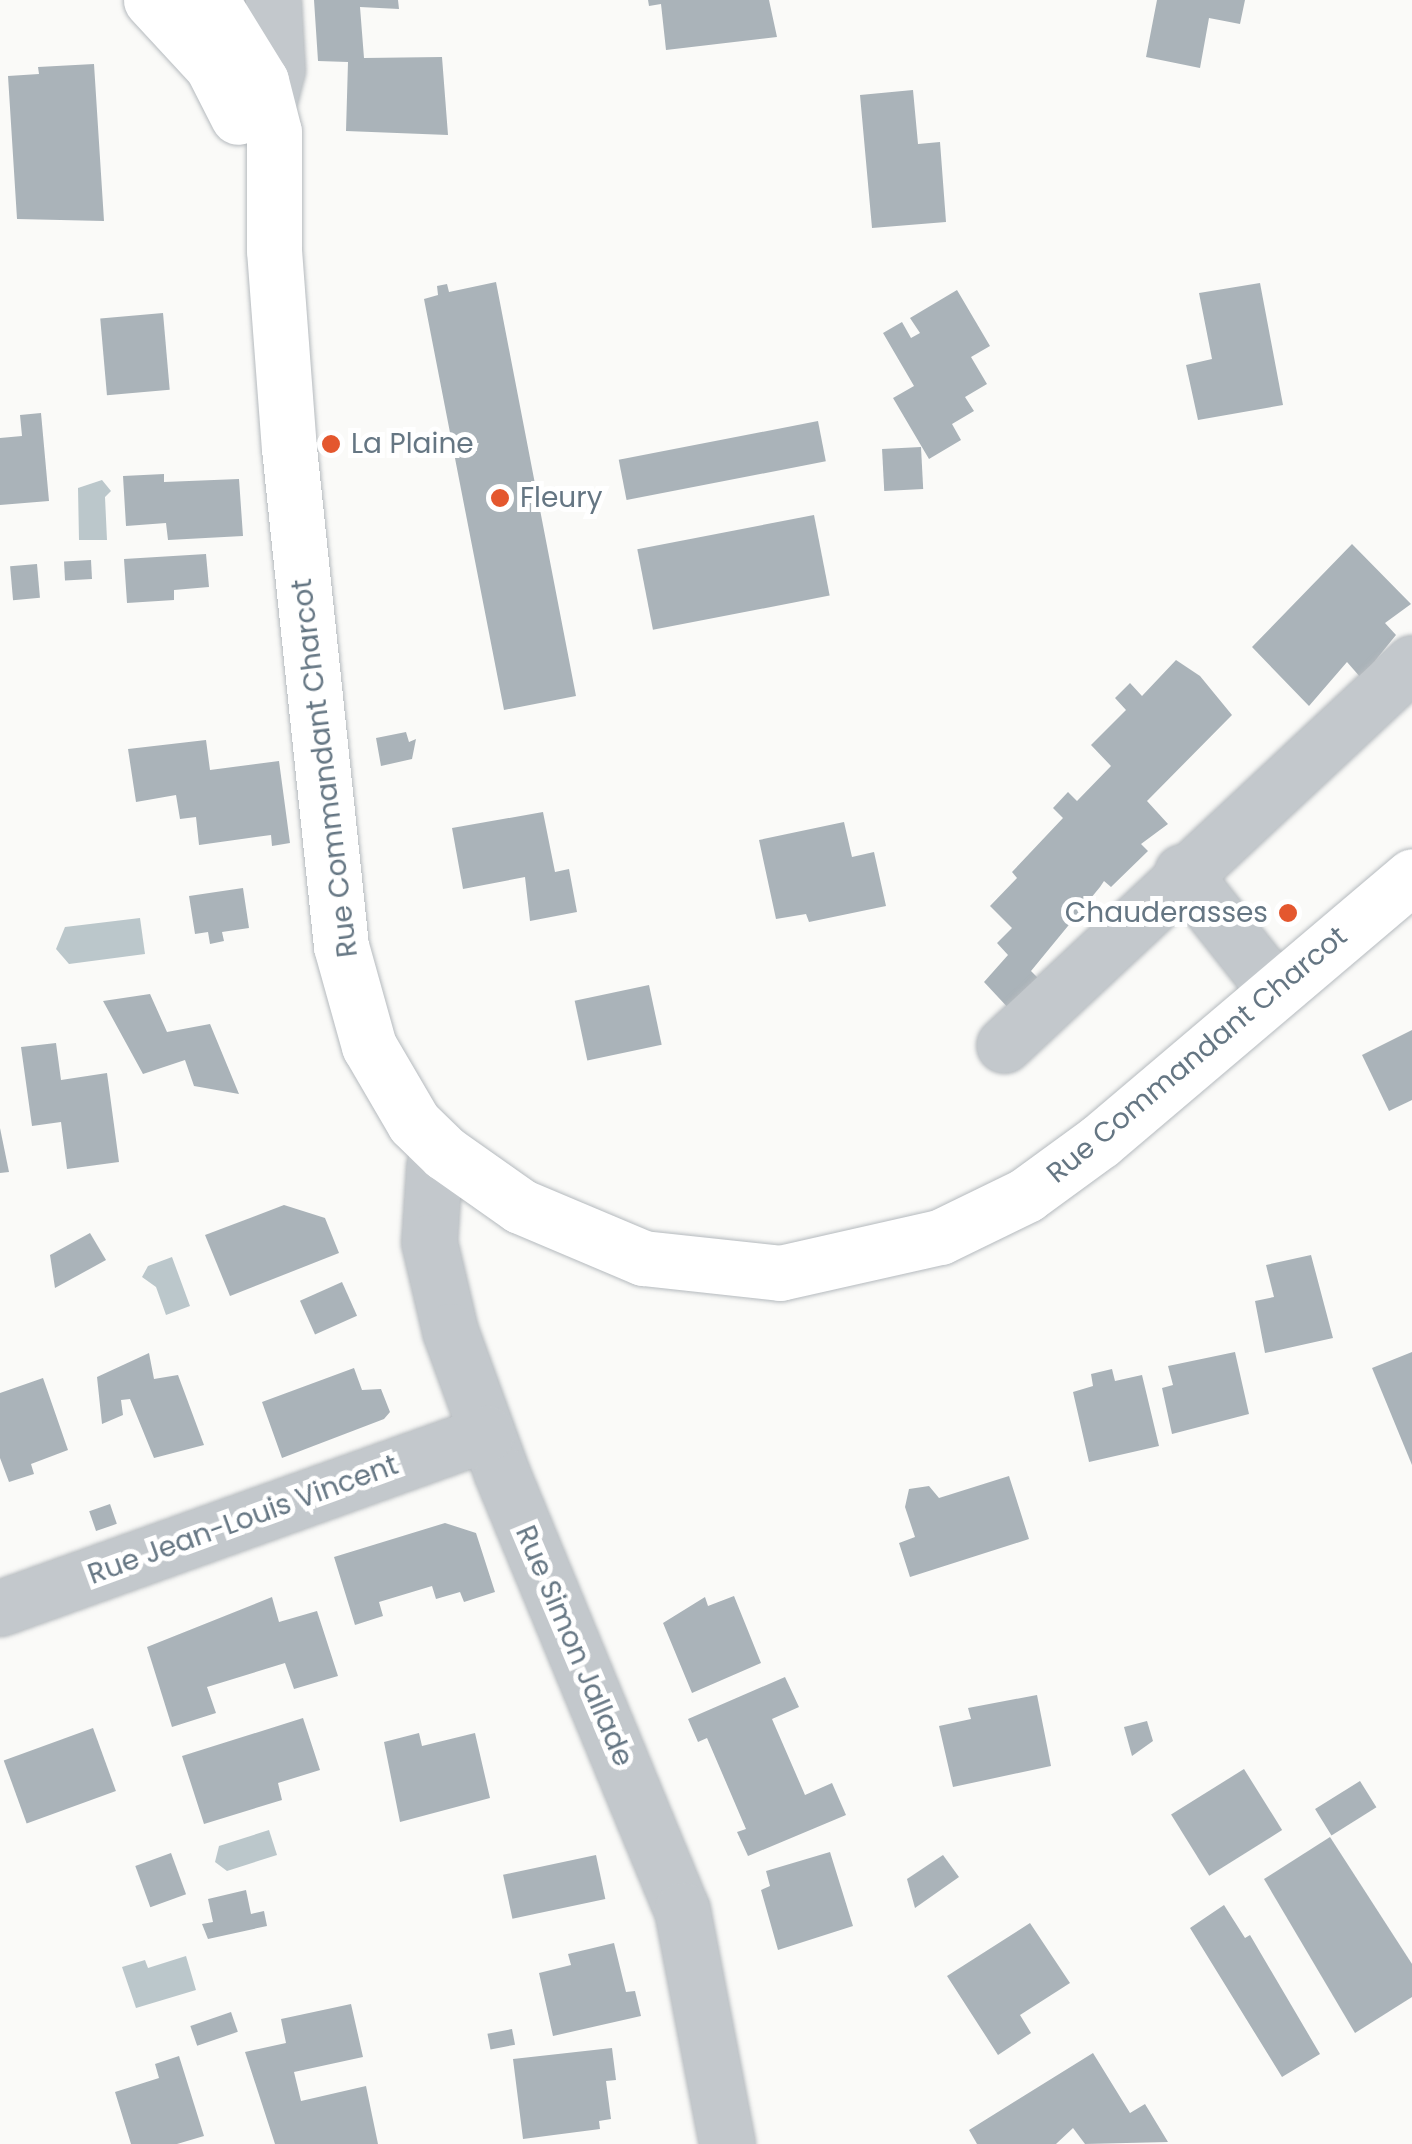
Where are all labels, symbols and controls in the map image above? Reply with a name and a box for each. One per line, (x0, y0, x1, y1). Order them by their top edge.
place label: La Plaine (351, 427, 474, 461)
marker: La Plaine (320, 433, 342, 455)
place label: Fleury (520, 481, 602, 515)
marker: Fleury (489, 487, 511, 509)
street label: Rue Commandant Charcot (285, 577, 365, 959)
place label: Chauderasses (1065, 896, 1268, 930)
marker: Chauderasses (1277, 902, 1299, 924)
street label: Rue Commandant Charcot (1040, 920, 1354, 1190)
street label: Rue Jean-Louis Vincent (83, 1448, 403, 1592)
street label: Rue Simon Jallade (508, 1521, 640, 1771)

